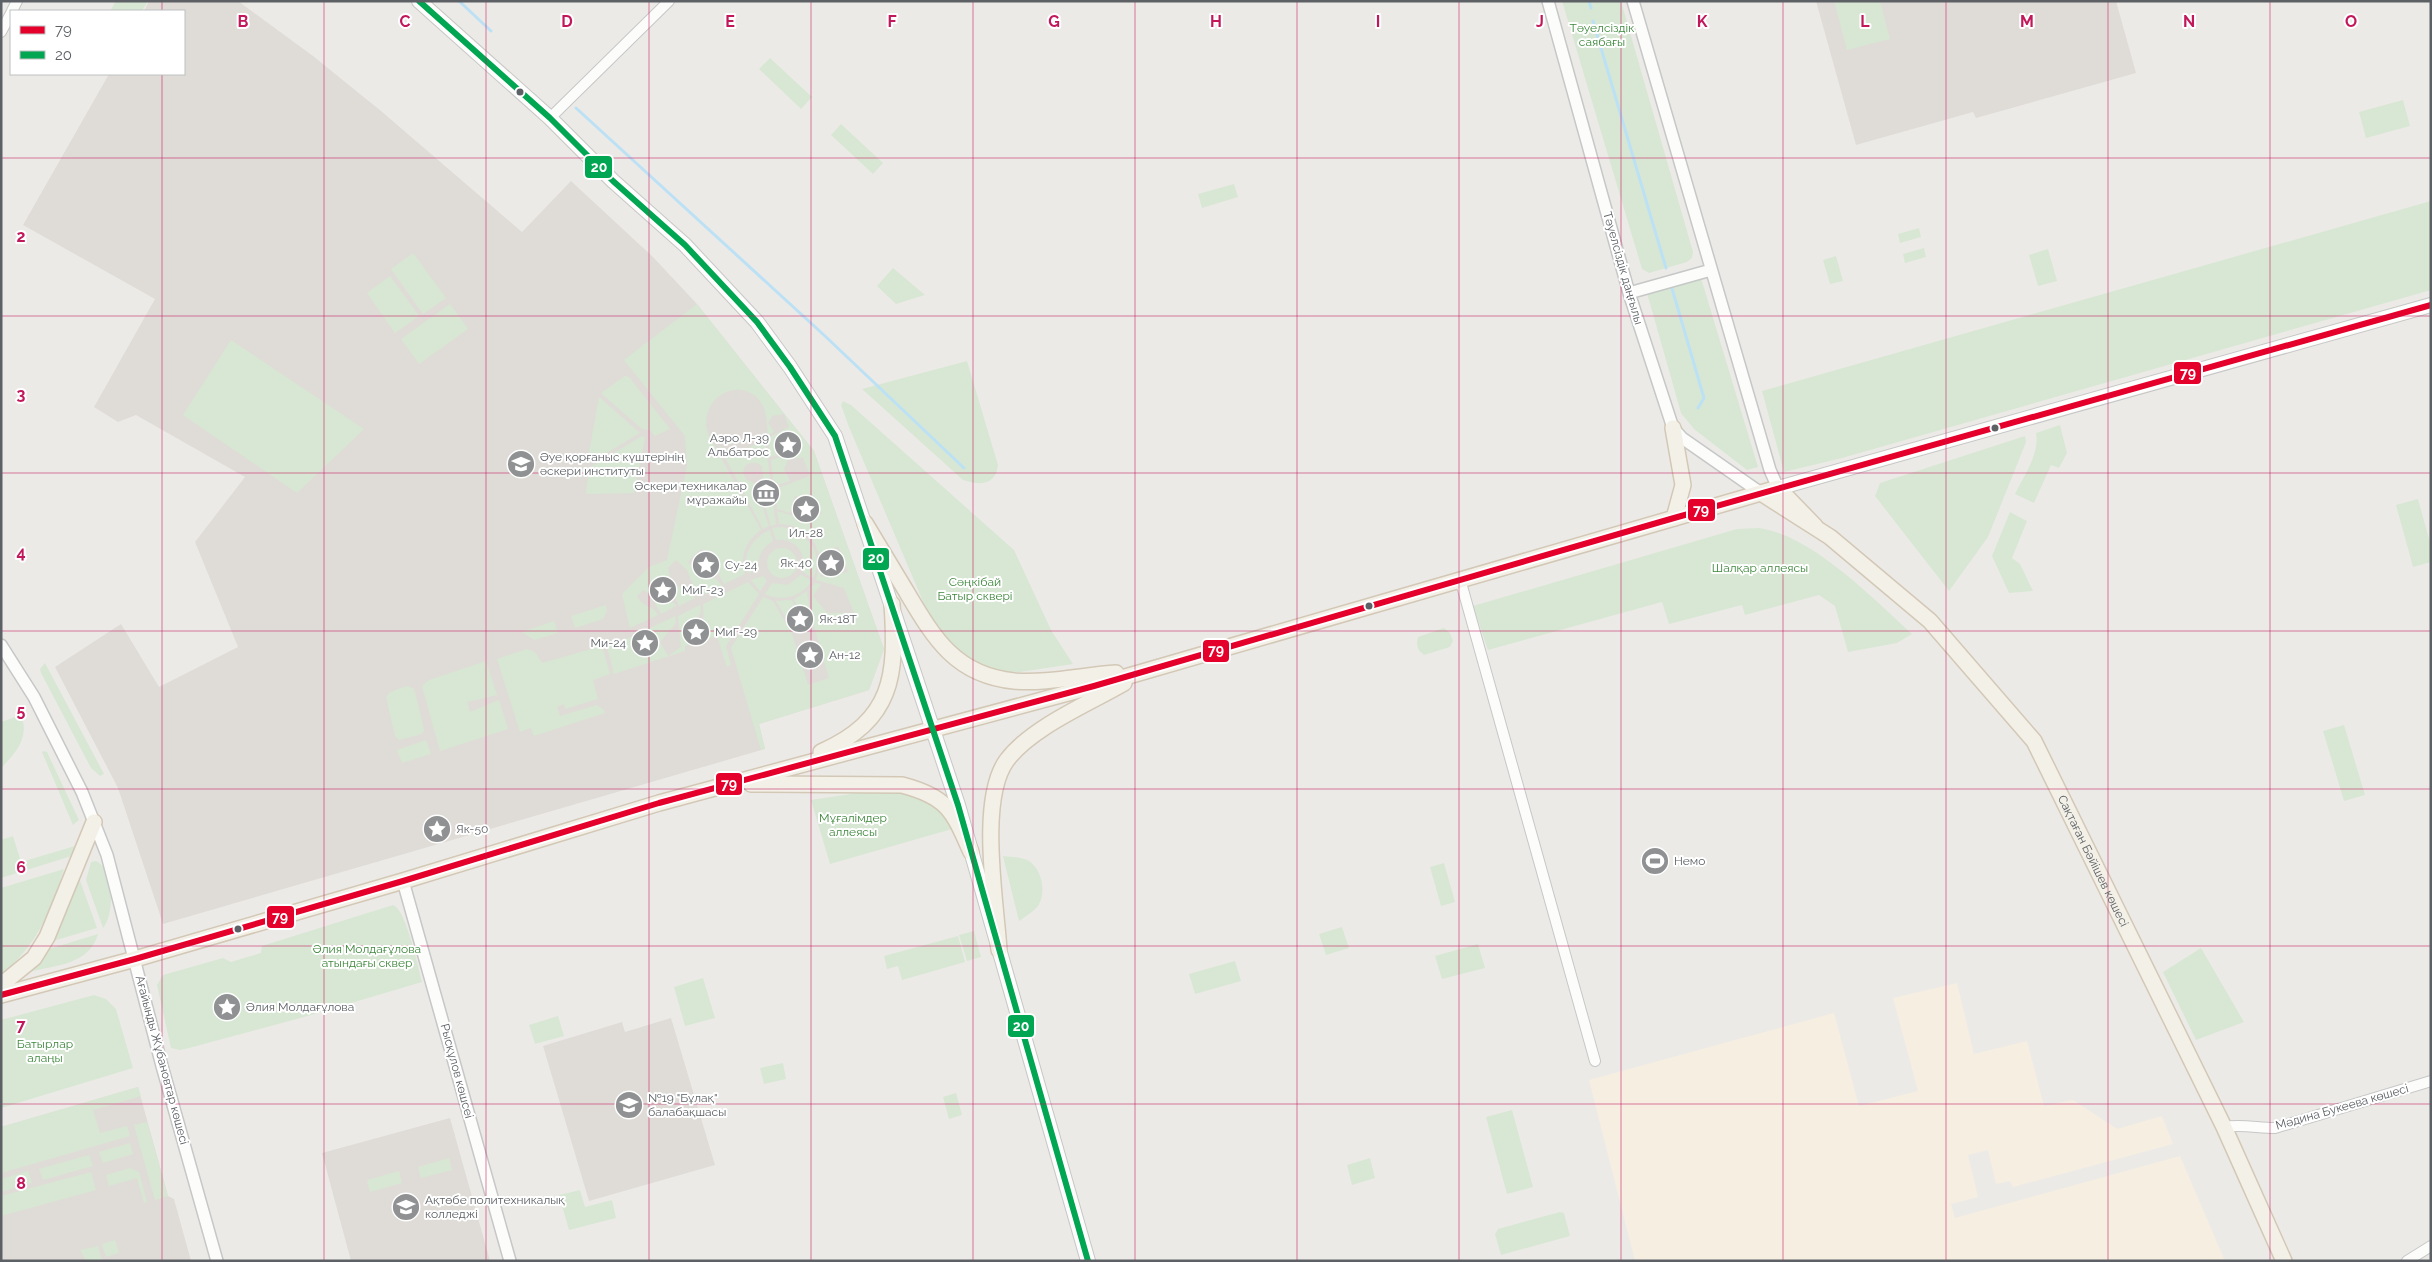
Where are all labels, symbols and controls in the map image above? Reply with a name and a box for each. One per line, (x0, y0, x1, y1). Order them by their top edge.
legend (10, 10, 185, 75)
text: B (238, 12, 249, 31)
text: C (400, 12, 411, 31)
text: D (561, 12, 573, 31)
text: E (725, 12, 735, 31)
text: F (887, 12, 897, 31)
text: G (1048, 12, 1060, 31)
text: H (1210, 12, 1222, 31)
text: I (1376, 12, 1380, 31)
text: J (1536, 12, 1544, 31)
text: K (1697, 12, 1708, 31)
text: L (1860, 12, 1870, 31)
text: M (2020, 12, 2034, 31)
text: N (2183, 12, 2195, 31)
text: O (2345, 12, 2357, 31)
text: 79 (55, 21, 72, 39)
park label: Тәуелсіздік саябағы (1570, 21, 1634, 49)
text: 20 (55, 46, 72, 64)
unlabelled marker (515, 87, 525, 97)
line badge: 20 (584, 155, 613, 179)
text: 20 (591, 159, 607, 175)
street label: Тәуелсіздік даңғылы (1600, 210, 1646, 326)
text: 2 (16, 227, 26, 246)
line badge: 79 (2173, 361, 2202, 385)
text: 79 (2180, 365, 2196, 381)
text: 3 (17, 385, 26, 404)
unlabelled marker (1990, 423, 2000, 433)
place icon: Аэро Л-39 Альбатрос (773, 430, 803, 460)
place label: Аэро Л-39 Альбатрос (708, 431, 769, 459)
school or university icon: Әуе қорғаныс күштерінің әскери институты (506, 449, 536, 479)
place label: Әуе қорғаныс күштерінің әскери институты (540, 450, 684, 478)
museum icon: Әскери техникалар мұражайы (751, 478, 781, 508)
place label: Әскери техникалар мұражайы (635, 479, 747, 507)
place icon: Ил-28 (791, 494, 821, 524)
line badge: 79 (1687, 498, 1716, 522)
text: 79 (1693, 502, 1709, 518)
place label: Ил-28 (789, 526, 823, 540)
text: 4 (16, 543, 26, 562)
line badge: 20 (862, 547, 890, 571)
place icon: Як-40 (816, 548, 846, 578)
place icon: Су-24 (691, 550, 721, 580)
text: 20 (868, 550, 884, 566)
place label: Як-40 (780, 556, 812, 570)
place label: Су-24 (725, 558, 758, 572)
park label: Шалқар аллеясы (1712, 561, 1808, 575)
place icon: МиГ-23 (648, 575, 678, 605)
park label: Сәңкібай Батыр сквері (938, 575, 1012, 603)
place label: МиГ-23 (682, 583, 724, 597)
unlabelled marker (1364, 601, 1374, 611)
place icon: Як-18Т (785, 604, 815, 634)
place label: Як-18Т (819, 612, 858, 626)
place icon: МиГ-29 (681, 617, 711, 647)
place label: МиГ-29 (715, 625, 757, 639)
place icon: Ми-24 (630, 628, 660, 658)
place label: Ми-24 (591, 636, 626, 650)
line badge: 79 (1202, 639, 1230, 663)
place icon: Ан-12 (795, 640, 825, 670)
text: 79 (1208, 642, 1224, 658)
place label: Ан-12 (829, 648, 861, 662)
text: 5 (17, 701, 26, 720)
line badge: 79 (715, 772, 743, 796)
text: 79 (721, 776, 737, 792)
street label: Сақтаған Бәйішев көшесі (2055, 793, 2131, 929)
park label: Мұғалімдер аллеясы (819, 811, 887, 839)
place icon: Як-50 (422, 814, 452, 844)
place label: Як-50 (456, 822, 488, 836)
sports icon: Немо (1640, 846, 1670, 876)
place label: Немо (1674, 854, 1705, 868)
text: 6 (16, 858, 26, 877)
line badge: 79 (266, 905, 295, 929)
text: 79 (272, 909, 288, 925)
unlabelled marker (233, 924, 243, 934)
park label: Әлия Молдағұлова атындағы сквер (313, 942, 421, 970)
street label: Ағайынды Жұбановтар көшесі (133, 974, 191, 1146)
place icon: Әлия Молдағұлова (212, 992, 242, 1022)
place label: Әлия Молдағұлова (246, 1000, 354, 1014)
line badge: 20 (1007, 1014, 1035, 1038)
text: 7 (17, 1016, 26, 1035)
text: 20 (1013, 1018, 1029, 1034)
street label: Рысқұлов көшсеі (438, 1022, 476, 1120)
park label: Батырлар алаңы (17, 1037, 73, 1065)
street label: Мәдина Букеева көшесі (2274, 1081, 2410, 1133)
school or university icon: №19 "Бұлақ" балабақшасы (614, 1090, 644, 1120)
place label: №19 "Бұлақ" балабақшасы (648, 1091, 726, 1119)
text: 8 (16, 1174, 26, 1193)
school or university icon: Ақтөбе политехникалық колледжі (391, 1192, 421, 1222)
place label: Ақтөбе политехникалық колледжі (425, 1193, 565, 1221)

